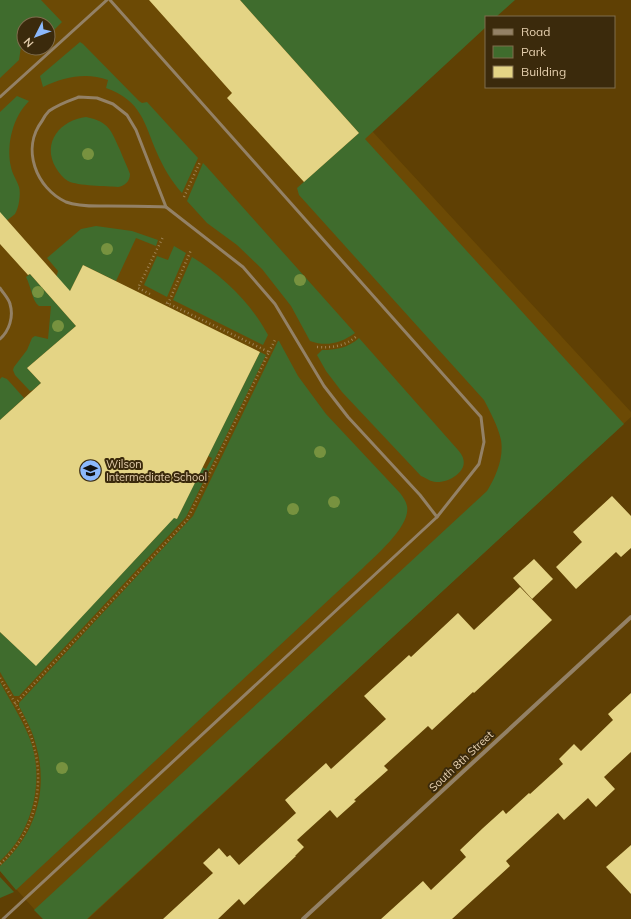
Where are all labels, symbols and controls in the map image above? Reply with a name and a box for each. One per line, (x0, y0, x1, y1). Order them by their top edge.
north arrow (16, 16, 56, 56)
legend (485, 16, 615, 88)
text: Road (521, 24, 550, 39)
text: N (21, 35, 37, 50)
text: Park (521, 44, 547, 59)
text: Building (521, 64, 566, 79)
school or university icon: Wilson Intermediate School (77, 457, 103, 483)
place label: Wilson Intermediate School (106, 457, 207, 484)
street label: South 8th Street (426, 728, 496, 794)

